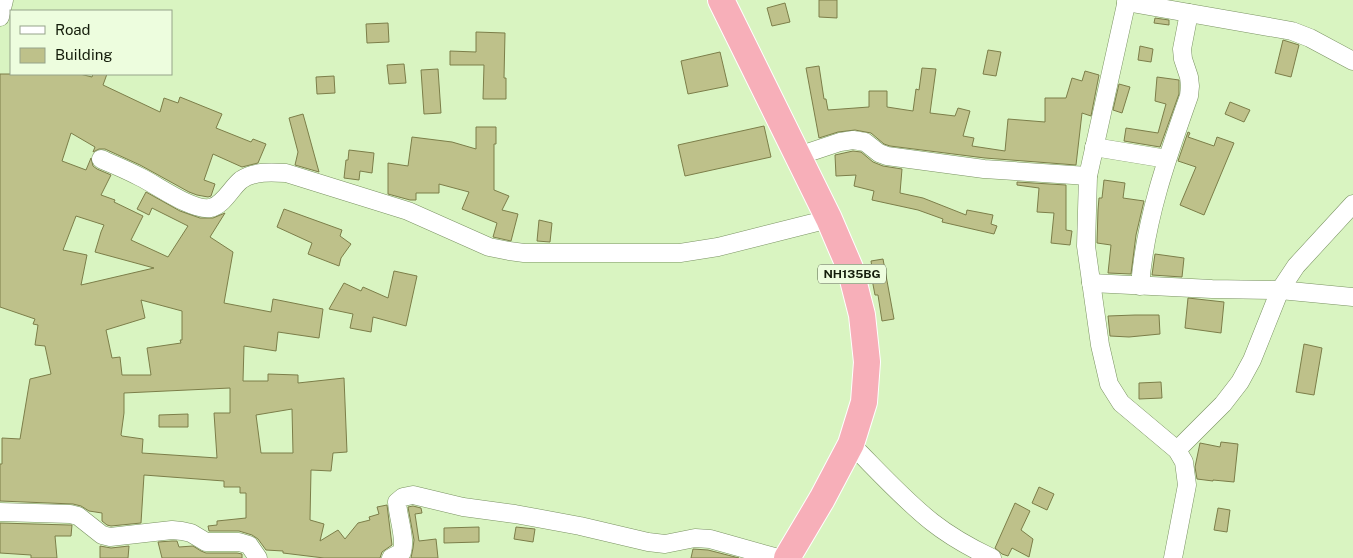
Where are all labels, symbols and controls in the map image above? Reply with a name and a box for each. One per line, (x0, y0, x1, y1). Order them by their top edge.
legend (10, 10, 172, 75)
text: Road (55, 21, 91, 38)
text: Building (55, 46, 113, 63)
road number: NH135BG (818, 264, 886, 284)

